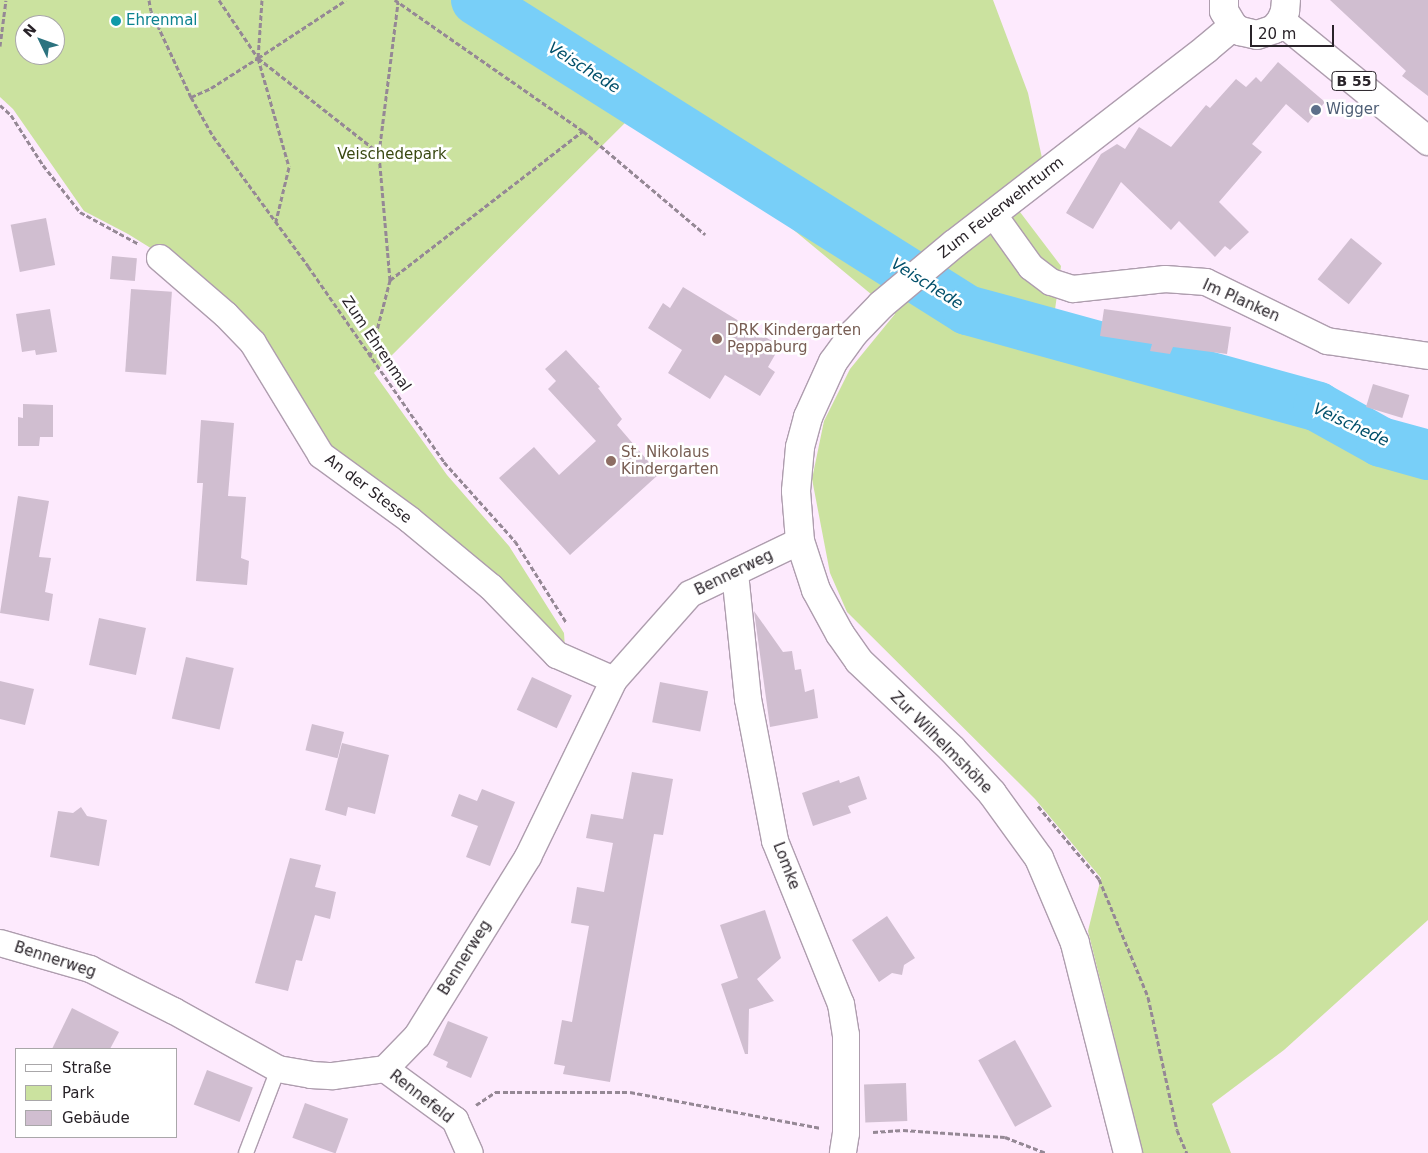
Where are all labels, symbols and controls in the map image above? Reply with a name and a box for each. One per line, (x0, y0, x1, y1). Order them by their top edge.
place label: Ehrenmal (126, 12, 198, 30)
north arrow (15, 15, 65, 65)
marker: Ehrenmal (110, 15, 122, 27)
scale bar (1253, 15, 1337, 47)
text: N (20, 21, 39, 40)
text: 20 m (1258, 25, 1296, 43)
water label: Veischede (544, 38, 624, 98)
road number: B 55 (1330, 70, 1378, 92)
place label: Wigger (1326, 101, 1379, 119)
marker: Wigger (1310, 104, 1322, 116)
park label: Veischedepark (337, 146, 447, 164)
street label: Zum Feuerwehrturm (935, 153, 1067, 263)
water label: Veischede (887, 254, 967, 314)
street label: Im Planken (1200, 276, 1282, 326)
street label: Zum Ehrenmal (338, 293, 414, 395)
place label: DRK Kindergarten Peppaburg (727, 321, 861, 356)
marker: DRK Kindergarten Peppaburg (711, 333, 723, 345)
water label: Veischede (1310, 399, 1392, 451)
place label: St. Nikolaus Kindergarten (621, 443, 719, 478)
street label: An der Stesse (321, 451, 415, 527)
marker: St. Nikolaus Kindergarten (605, 455, 617, 467)
street label: Bennerweg (692, 546, 776, 600)
street label: Zur Wilhelmshöhe (886, 688, 996, 798)
street label: Lomke (769, 840, 803, 892)
street label: Bennerweg (435, 917, 495, 999)
street label: Bennerweg (12, 938, 98, 982)
legend (15, 1048, 178, 1138)
text: Straße (62, 1059, 111, 1077)
street label: Rennefeld (386, 1067, 456, 1127)
text: Park (62, 1084, 94, 1102)
text: Gebäude (62, 1109, 130, 1127)

